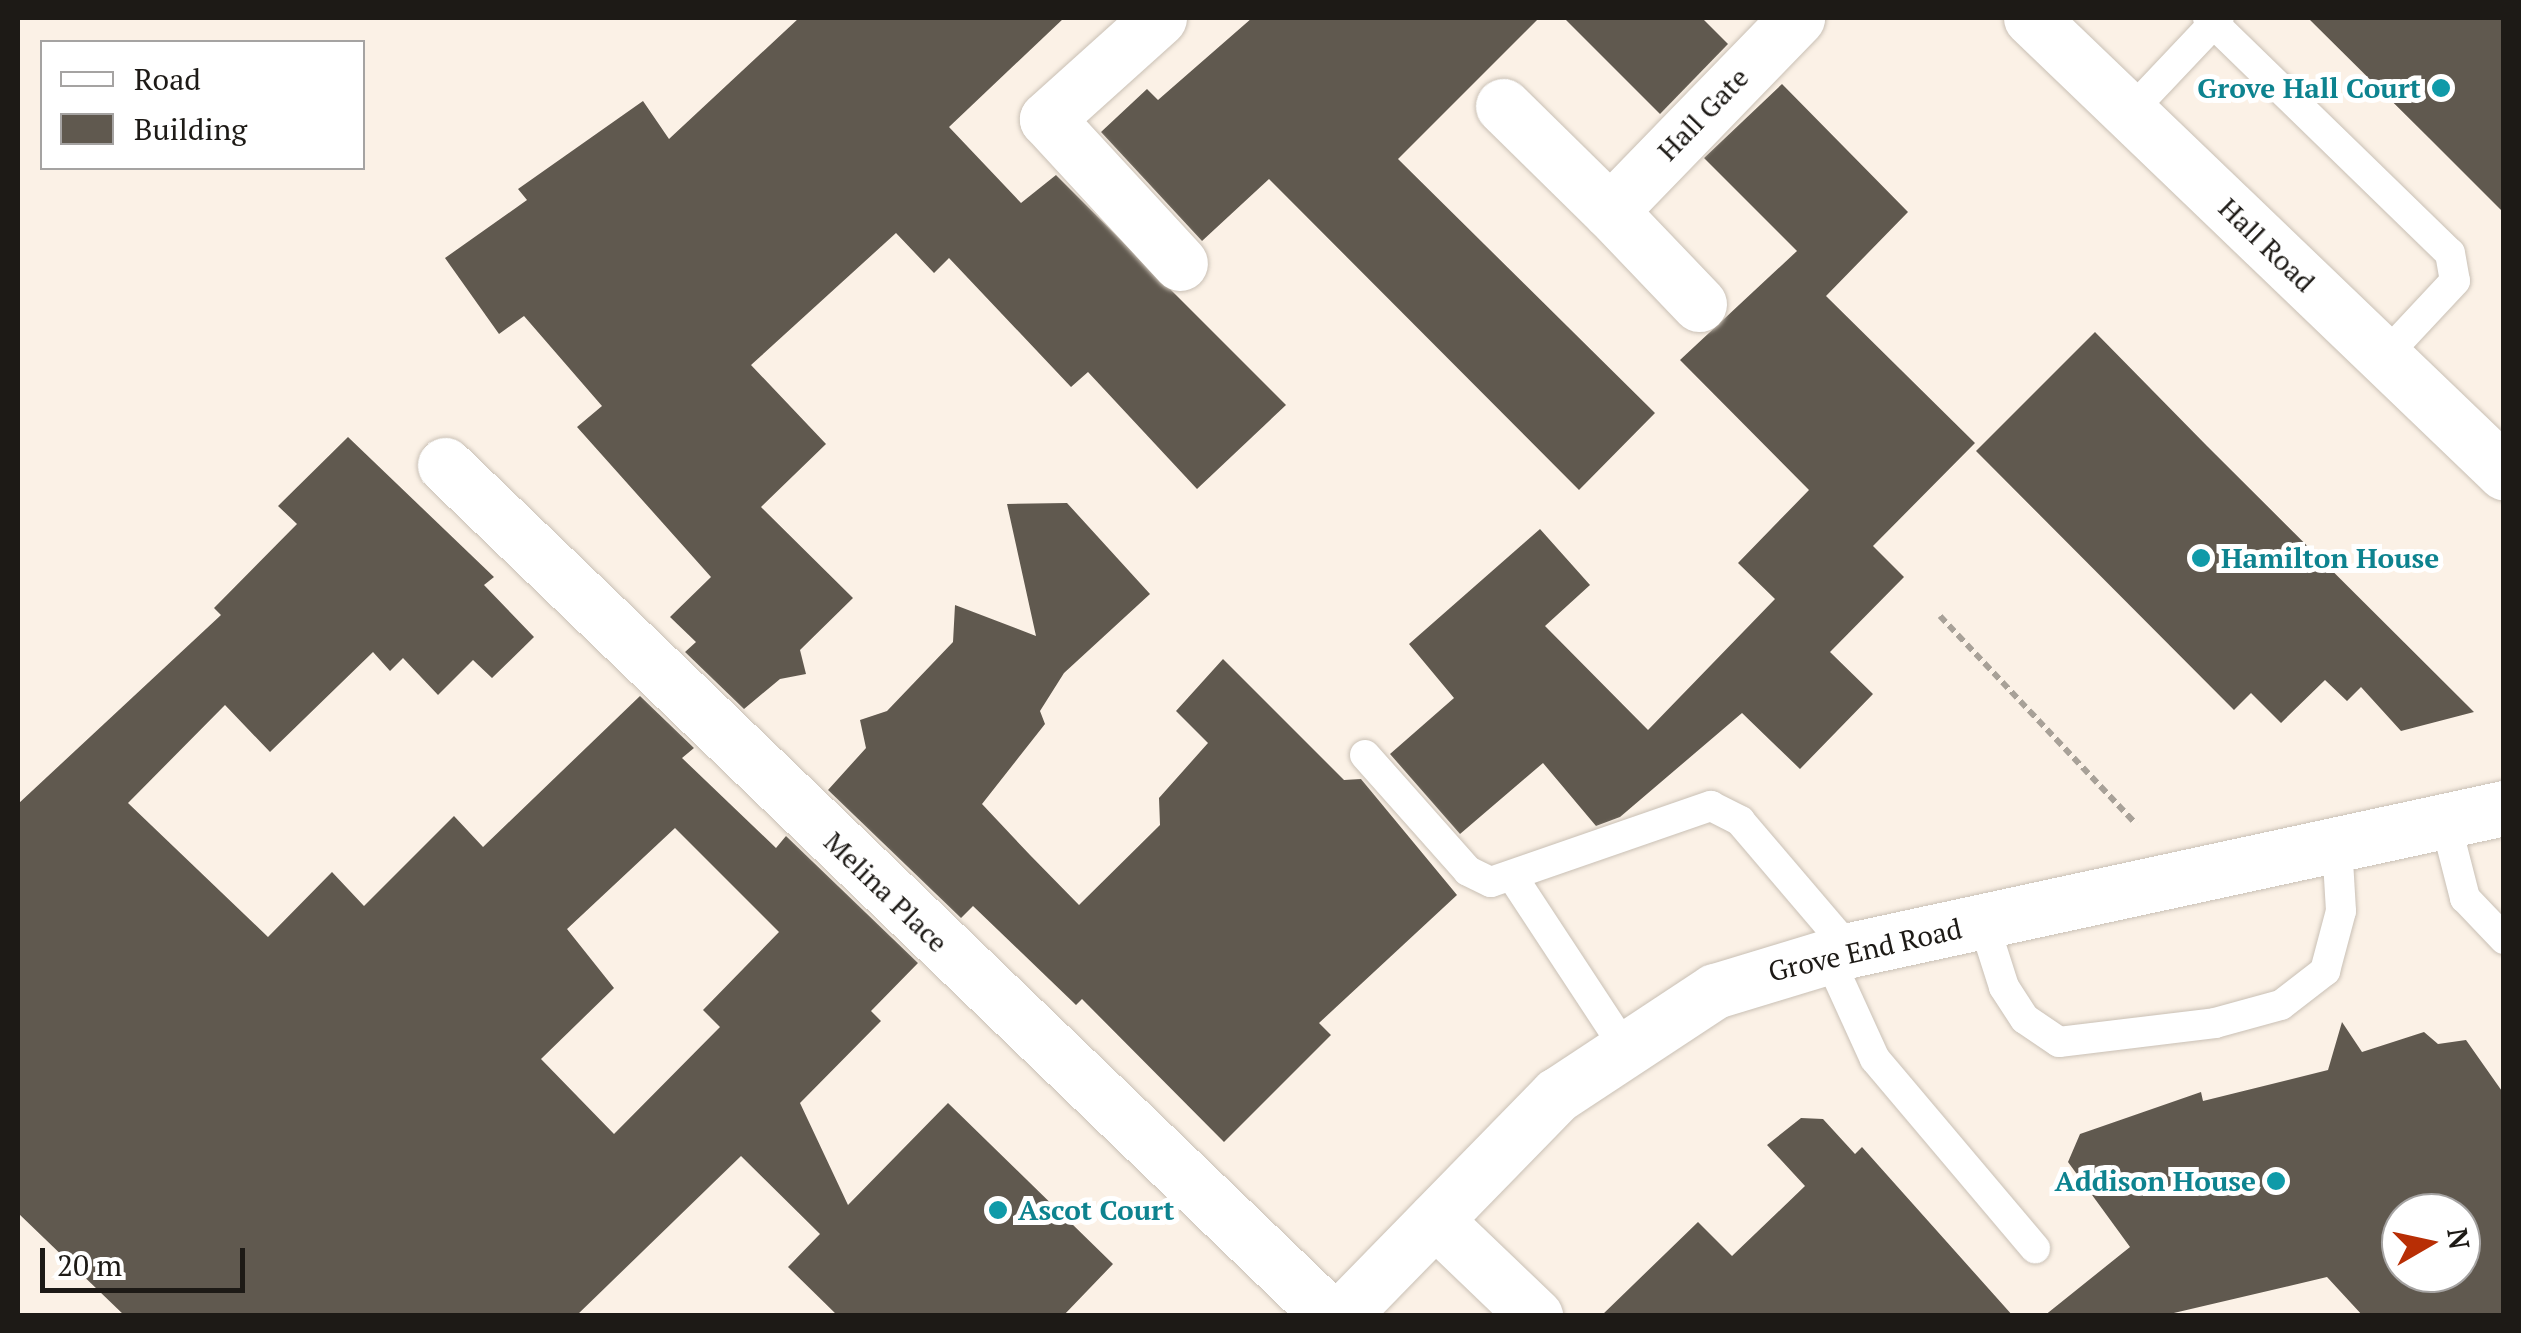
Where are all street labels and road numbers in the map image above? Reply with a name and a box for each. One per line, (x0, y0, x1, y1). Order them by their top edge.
street label: Hall Gate (1651, 61, 1755, 167)
street label: Hall Road (2212, 191, 2322, 299)
street label: Melina Place (817, 825, 955, 959)
street label: Grove End Road (1765, 911, 1965, 989)

